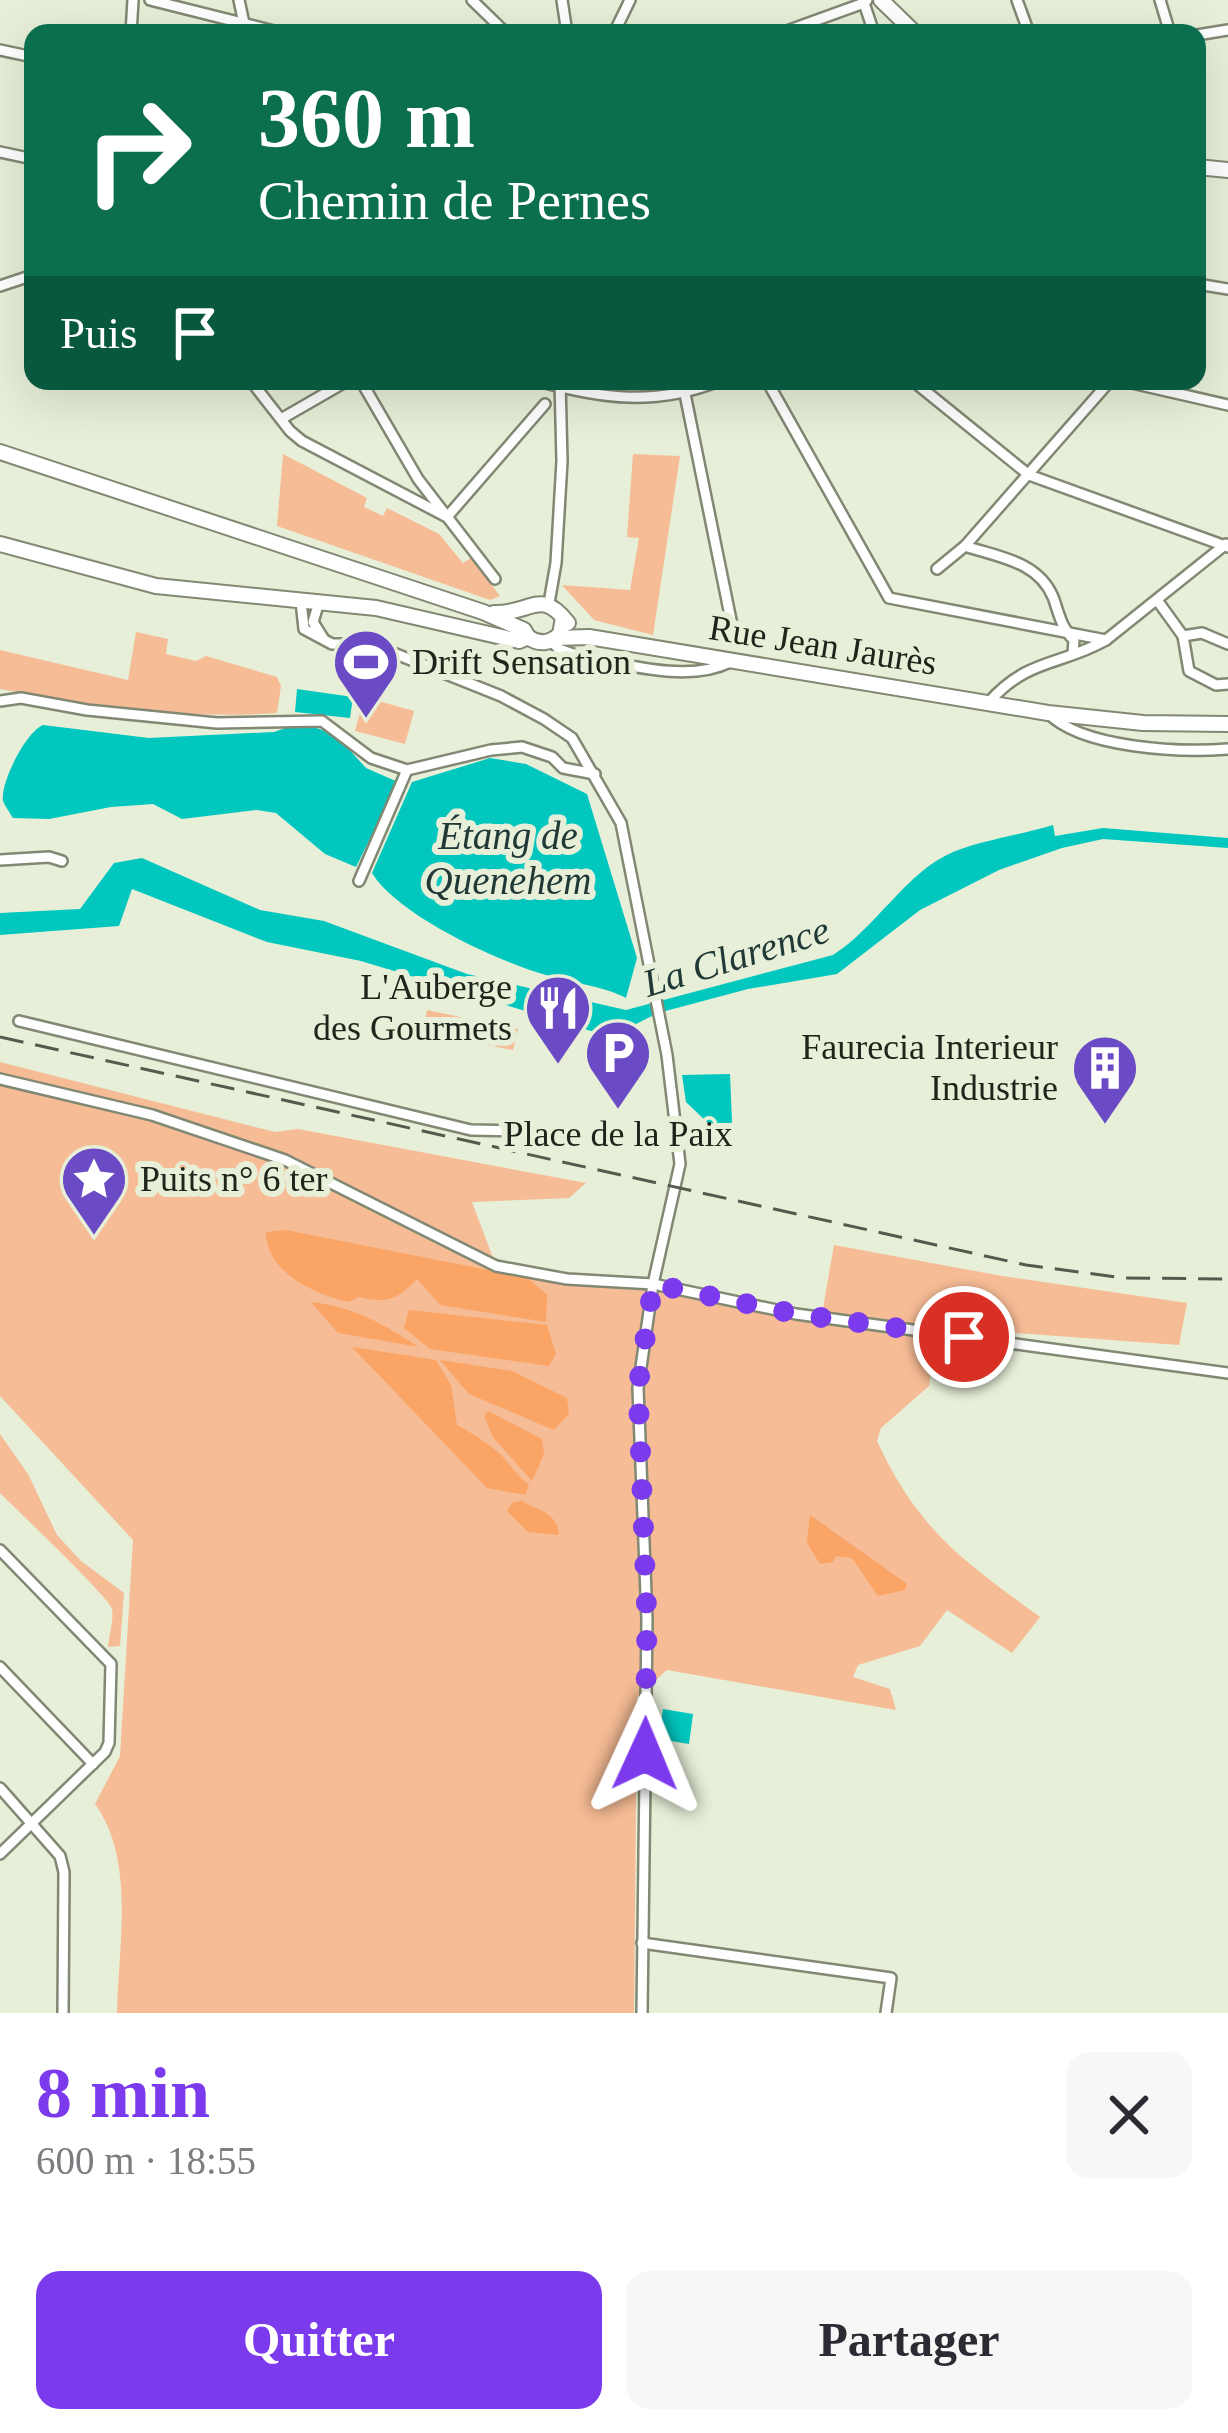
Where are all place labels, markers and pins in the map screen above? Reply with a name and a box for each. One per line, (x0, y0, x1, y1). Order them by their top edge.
sports icon: Drift Sensation (331, 627, 401, 721)
place label: Drift Sensation (412, 642, 631, 682)
place label: L'Auberge des Gourmets (313, 967, 512, 1048)
restaurant icon: L'Auberge des Gourmets (523, 973, 593, 1067)
parking icon: Place de la Paix (583, 1018, 653, 1112)
place label: Faurecia Interieur Industrie (801, 1027, 1058, 1108)
building icon: Faurecia Interieur Industrie (1070, 1033, 1140, 1127)
place label: Place de la Paix (504, 1114, 732, 1154)
place icon: Puits n° 6 ter (59, 1144, 129, 1238)
place label: Puits n° 6 ter (140, 1159, 327, 1199)
pin (913, 1286, 1015, 1388)

